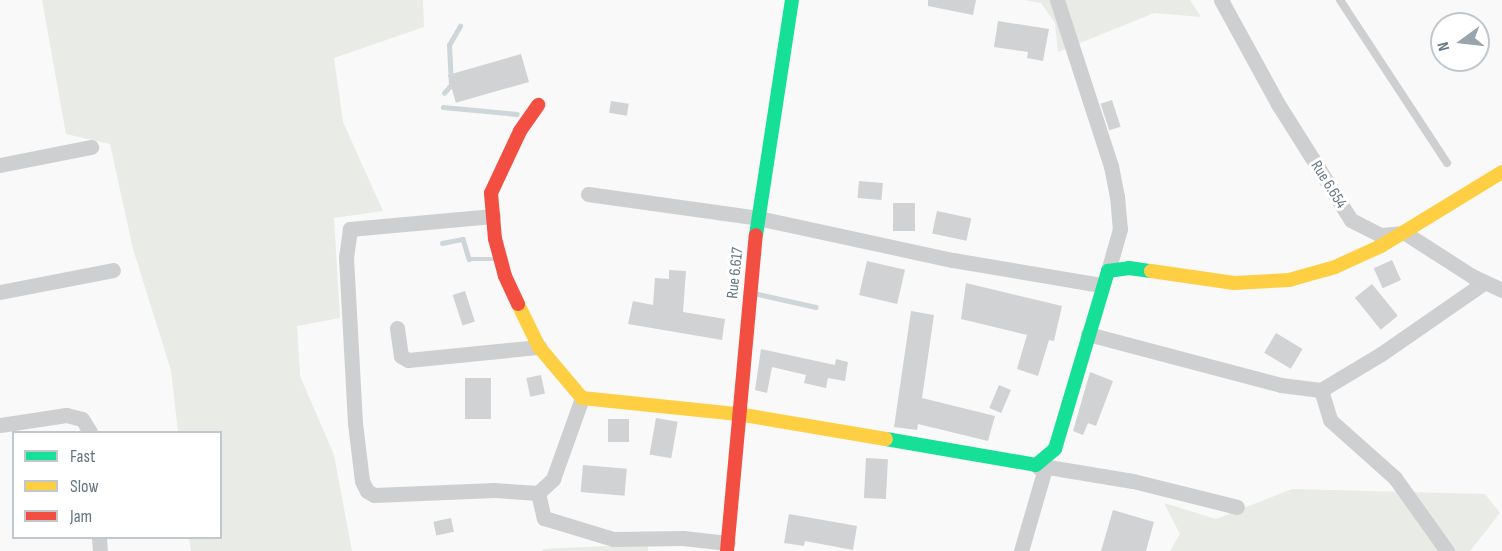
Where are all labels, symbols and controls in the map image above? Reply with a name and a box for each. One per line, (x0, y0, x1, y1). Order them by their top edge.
north arrow (1430, 12, 1490, 72)
text: N (1434, 40, 1454, 53)
street label: Rue 6.654 (1306, 158, 1350, 212)
street label: Rue 6.617 (724, 246, 748, 300)
legend (12, 431, 222, 539)
text: Fast (70, 446, 95, 467)
text: Slow (70, 476, 99, 497)
text: Jam (70, 506, 92, 527)

